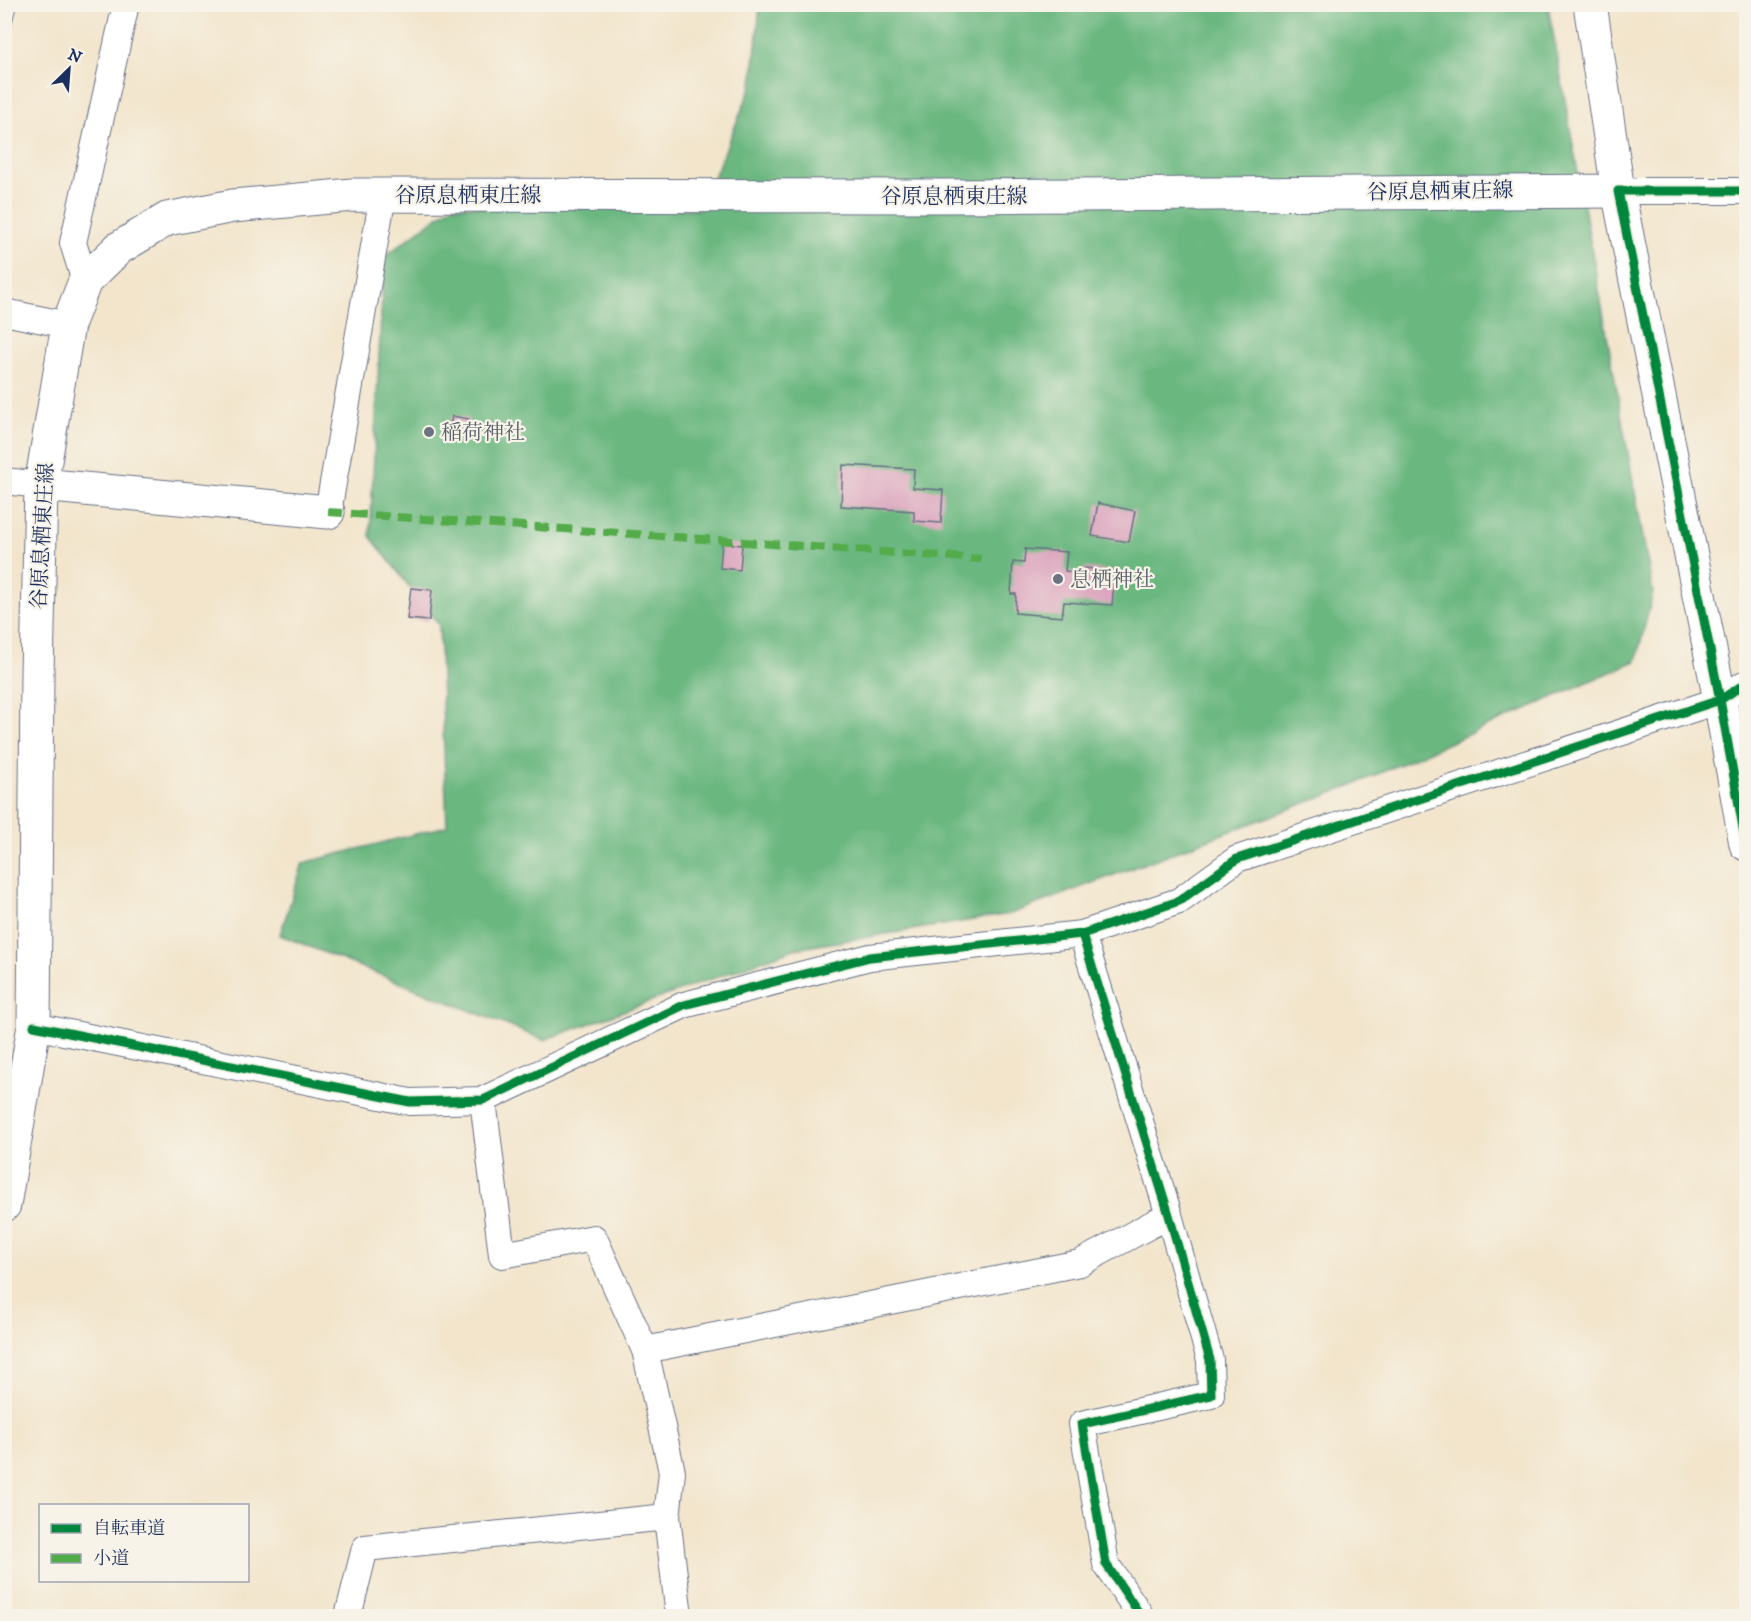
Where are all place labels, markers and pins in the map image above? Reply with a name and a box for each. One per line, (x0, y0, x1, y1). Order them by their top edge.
place label: 稲荷神社 (441, 420, 525, 446)
marker: 稲荷神社 (422, 425, 436, 439)
place label: 息栖神社 (1070, 567, 1154, 593)
marker: 息栖神社 (1051, 572, 1065, 586)

